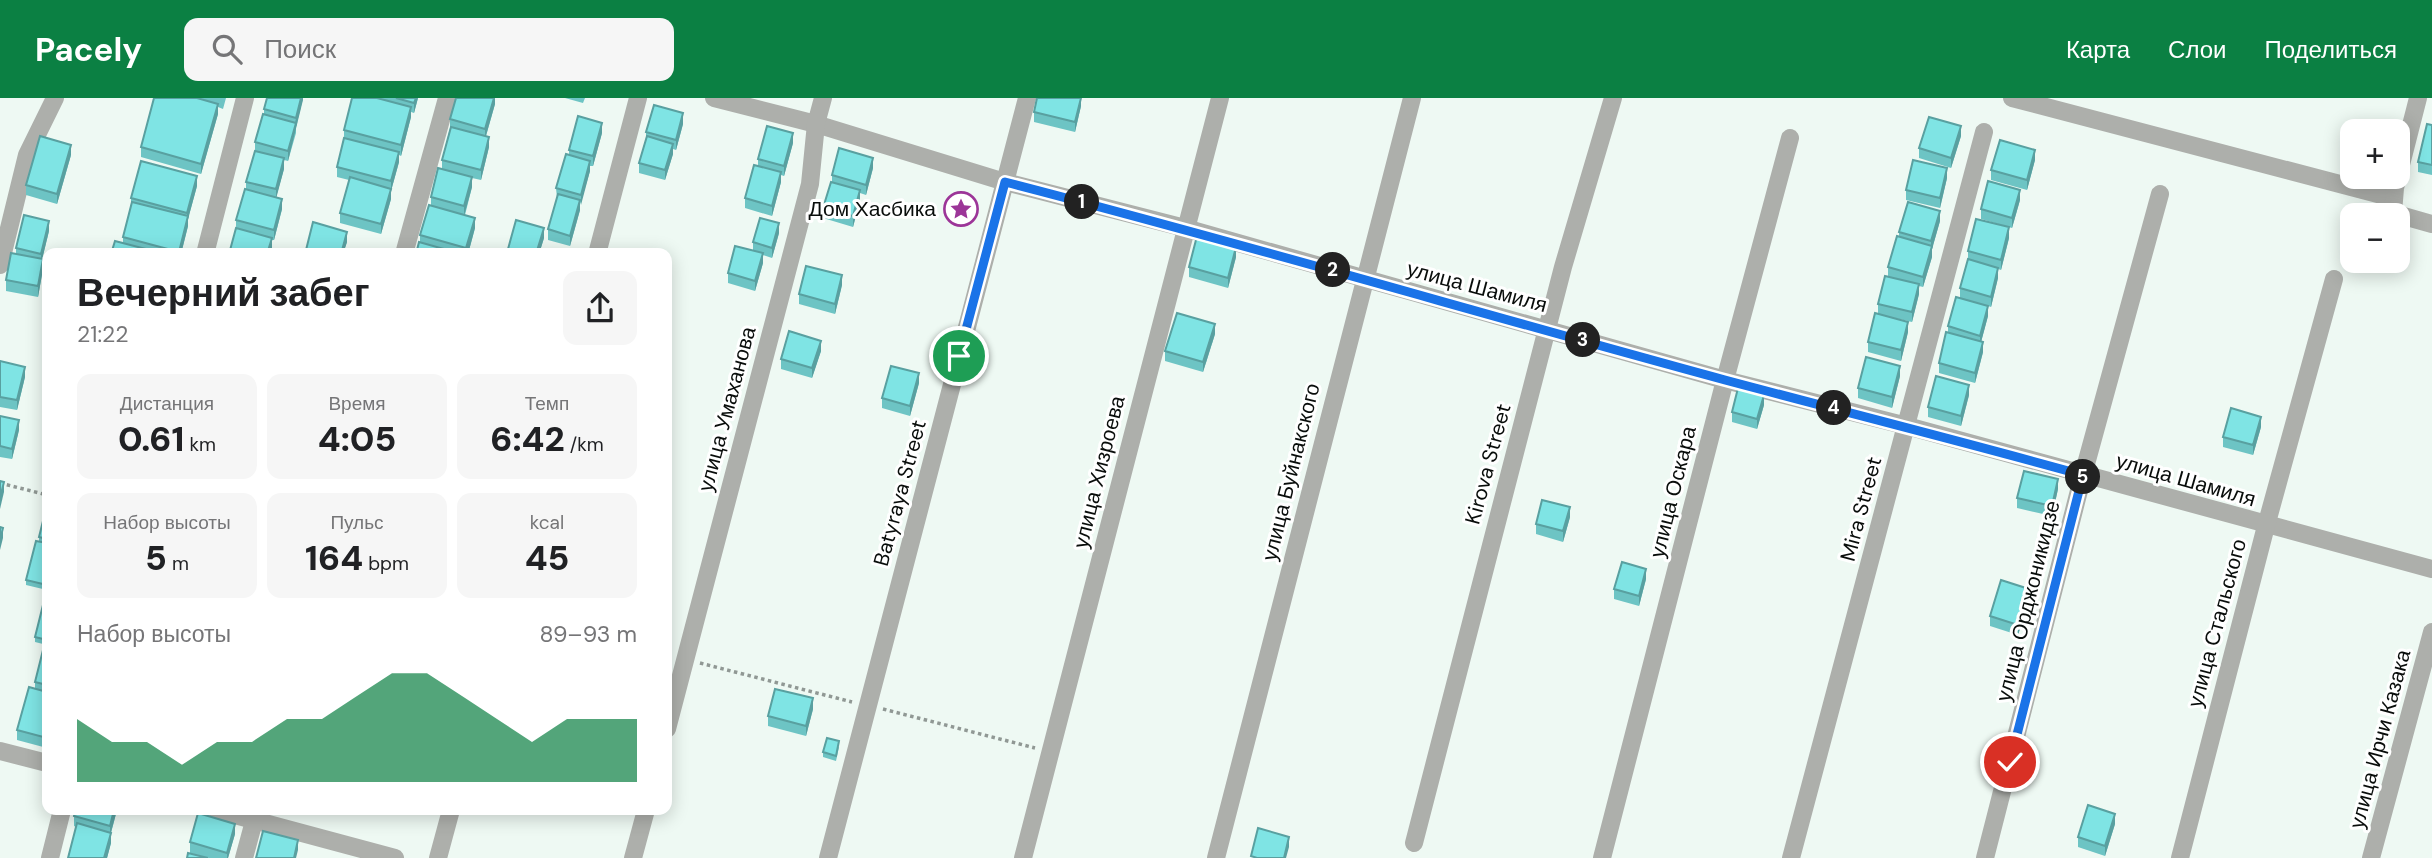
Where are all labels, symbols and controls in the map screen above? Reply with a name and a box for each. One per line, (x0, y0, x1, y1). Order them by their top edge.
search box (184, 18, 674, 81)
text: Pacely (35, 28, 142, 71)
icon: search (208, 30, 246, 68)
text: Поиск (264, 32, 336, 66)
text: Карта (2066, 34, 2130, 65)
text: Слои (2168, 34, 2226, 65)
text: Поделиться (2264, 34, 2397, 65)
map controls (2340, 119, 2410, 273)
button: + (2340, 119, 2410, 189)
pin: 1 (1064, 184, 1100, 220)
text: 1 (1078, 189, 1085, 214)
place icon: Дом Хасбика (942, 190, 980, 228)
place label: Дом Хасбика (809, 195, 936, 223)
button: − (2340, 203, 2410, 273)
pin: 2 (1316, 252, 1350, 288)
street label: улица Шамиля (1404, 255, 1550, 319)
text: 2 (1327, 257, 1338, 282)
text: Вечерний забег (77, 268, 369, 318)
button: share (563, 271, 637, 345)
text: 21:22 (77, 319, 129, 349)
pin: 3 (1566, 322, 1600, 358)
street label: улица Умаханова (692, 323, 763, 495)
pin (929, 326, 989, 386)
text: 3 (1577, 327, 1588, 352)
icon: arrive (940, 337, 978, 375)
street label: улица Буйнакского (1255, 380, 1327, 564)
pin: 4 (1816, 390, 1852, 426)
text: Дистанция (120, 391, 214, 416)
text: Время (328, 391, 386, 416)
text: Темп (525, 391, 569, 416)
street label: улица Хизроева (1067, 392, 1132, 551)
text: 4 (1827, 395, 1840, 420)
street label: Kirova Street (1458, 401, 1518, 527)
text: 0.61 (118, 416, 184, 462)
text: 4:05 (318, 416, 396, 462)
text: 6:42 (490, 416, 565, 462)
street label: Batyraya Street (867, 417, 933, 569)
street label: улица Оскара (1643, 423, 1703, 561)
text: km (184, 432, 216, 457)
text: /km (565, 432, 604, 457)
street label: улица Шамиля (2113, 447, 2259, 513)
street label: Mira Street (1834, 454, 1888, 564)
pin: 5 (2066, 460, 2100, 494)
text: 5 (2077, 464, 2088, 489)
street label: улица Орджоникидзе (1989, 497, 2067, 705)
text: Набор высоты (103, 510, 231, 535)
text: Пульс (330, 510, 384, 535)
text: kcal (530, 510, 564, 535)
text: 5 (145, 535, 167, 581)
text: 164 (305, 535, 363, 581)
text: 45 (525, 535, 569, 581)
street label: улица Стальского (2181, 536, 2253, 710)
text: m (167, 551, 189, 576)
text: bpm (363, 551, 409, 576)
text: Набор высоты (77, 619, 231, 649)
text: 89–93 m (540, 619, 637, 649)
street label: улица Ирчи Казака (2343, 646, 2417, 832)
pin (1980, 732, 2040, 792)
icon: check (1991, 743, 2029, 781)

